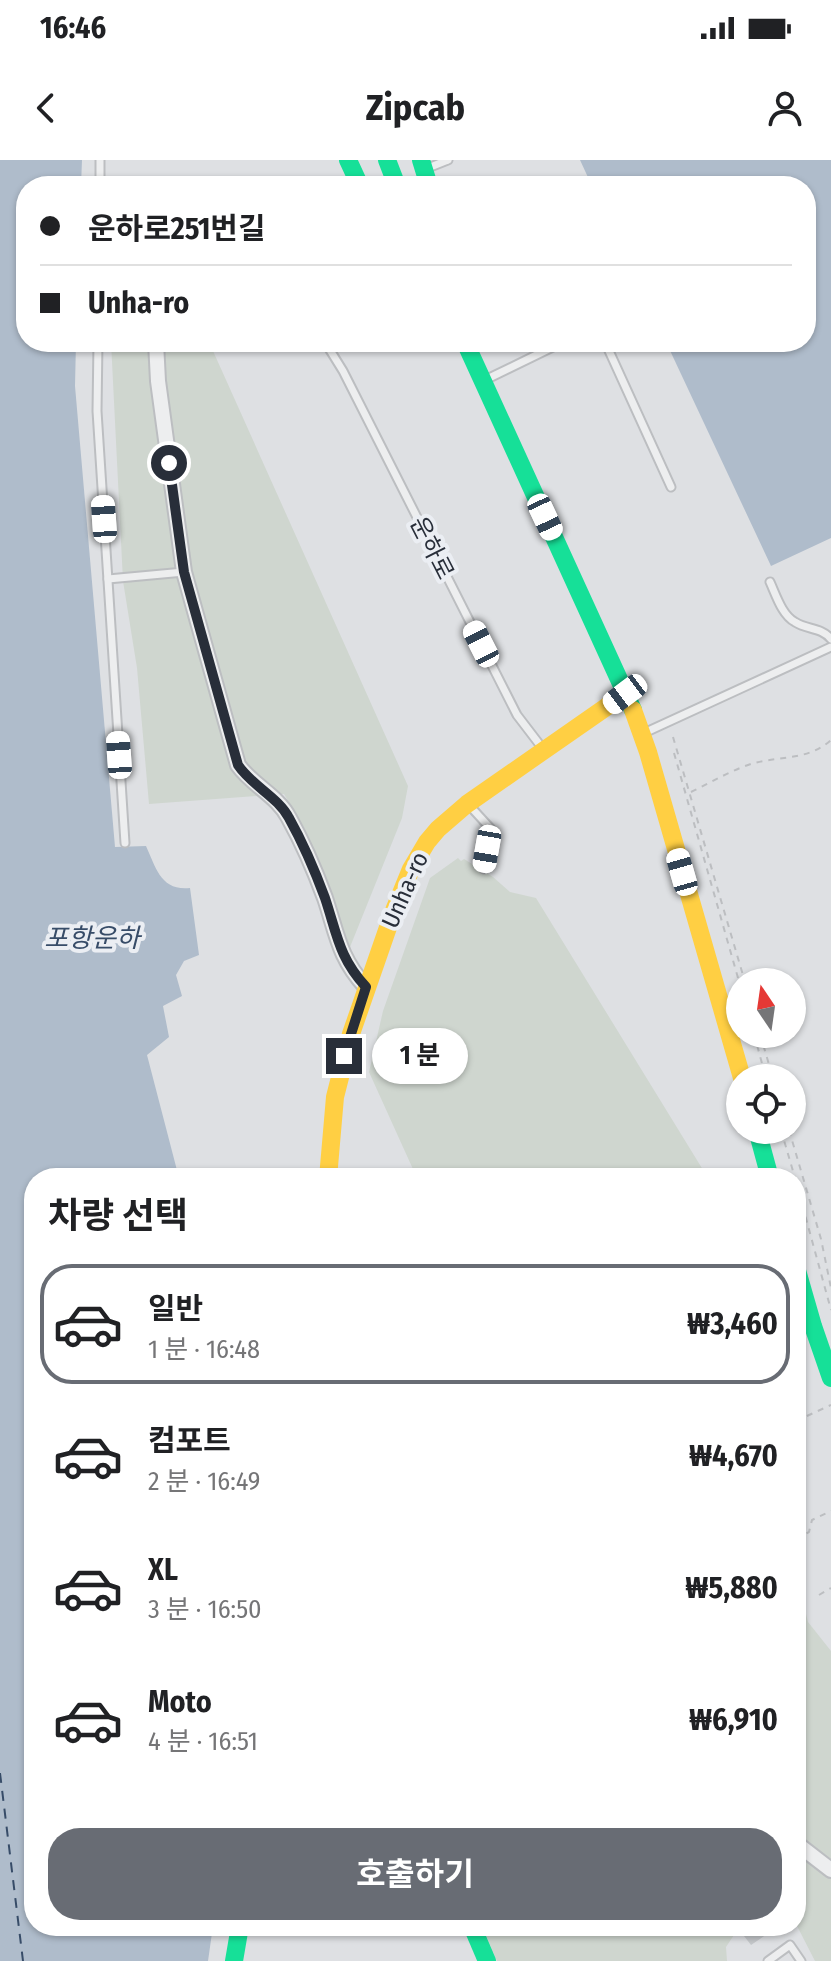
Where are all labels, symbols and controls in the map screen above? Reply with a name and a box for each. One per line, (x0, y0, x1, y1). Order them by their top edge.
text: 16:46 (40, 10, 106, 46)
icon: back (24, 86, 68, 130)
text: Zipcab (366, 86, 465, 130)
icon: person (763, 86, 807, 130)
text: 운하로251번길 (88, 211, 266, 247)
text: Unha-ro (88, 285, 189, 321)
route start (151, 445, 187, 481)
car (524, 490, 566, 544)
car (90, 494, 118, 544)
street label: 운하로 (404, 512, 460, 584)
car (459, 617, 503, 671)
car (599, 670, 651, 718)
car (105, 730, 133, 780)
car (471, 823, 503, 875)
car (664, 846, 700, 898)
street label: Unha-ro (376, 848, 434, 932)
water label: 포항운하 (44, 923, 143, 954)
north arrow (726, 968, 806, 1048)
map controls (726, 968, 806, 1144)
callout: 1 분 (372, 1028, 468, 1084)
route end (326, 1038, 362, 1074)
text: 1 분 (400, 1040, 440, 1071)
button: locate (726, 1064, 806, 1144)
text: 차량 선택 (48, 1194, 188, 1238)
icon: car (52, 1288, 124, 1360)
text: 일반 (148, 1291, 203, 1327)
text: ₩3,460 (687, 1306, 778, 1342)
text: 1 분 · 16:48 (148, 1334, 260, 1365)
icon: car (52, 1420, 124, 1492)
text: 컴포트 (148, 1423, 231, 1459)
text: ₩4,670 (689, 1438, 778, 1474)
text: 2 분 · 16:49 (148, 1466, 260, 1497)
icon: car (52, 1552, 124, 1624)
text: XL (148, 1552, 178, 1588)
text: ₩5,880 (685, 1570, 778, 1606)
text: 3 분 · 16:50 (148, 1594, 262, 1625)
icon: car (52, 1684, 124, 1756)
text: Moto (148, 1684, 212, 1720)
text: ₩6,910 (689, 1702, 778, 1738)
text: 4 분 · 16:51 (148, 1726, 258, 1757)
button: 호출하기 (48, 1828, 782, 1920)

